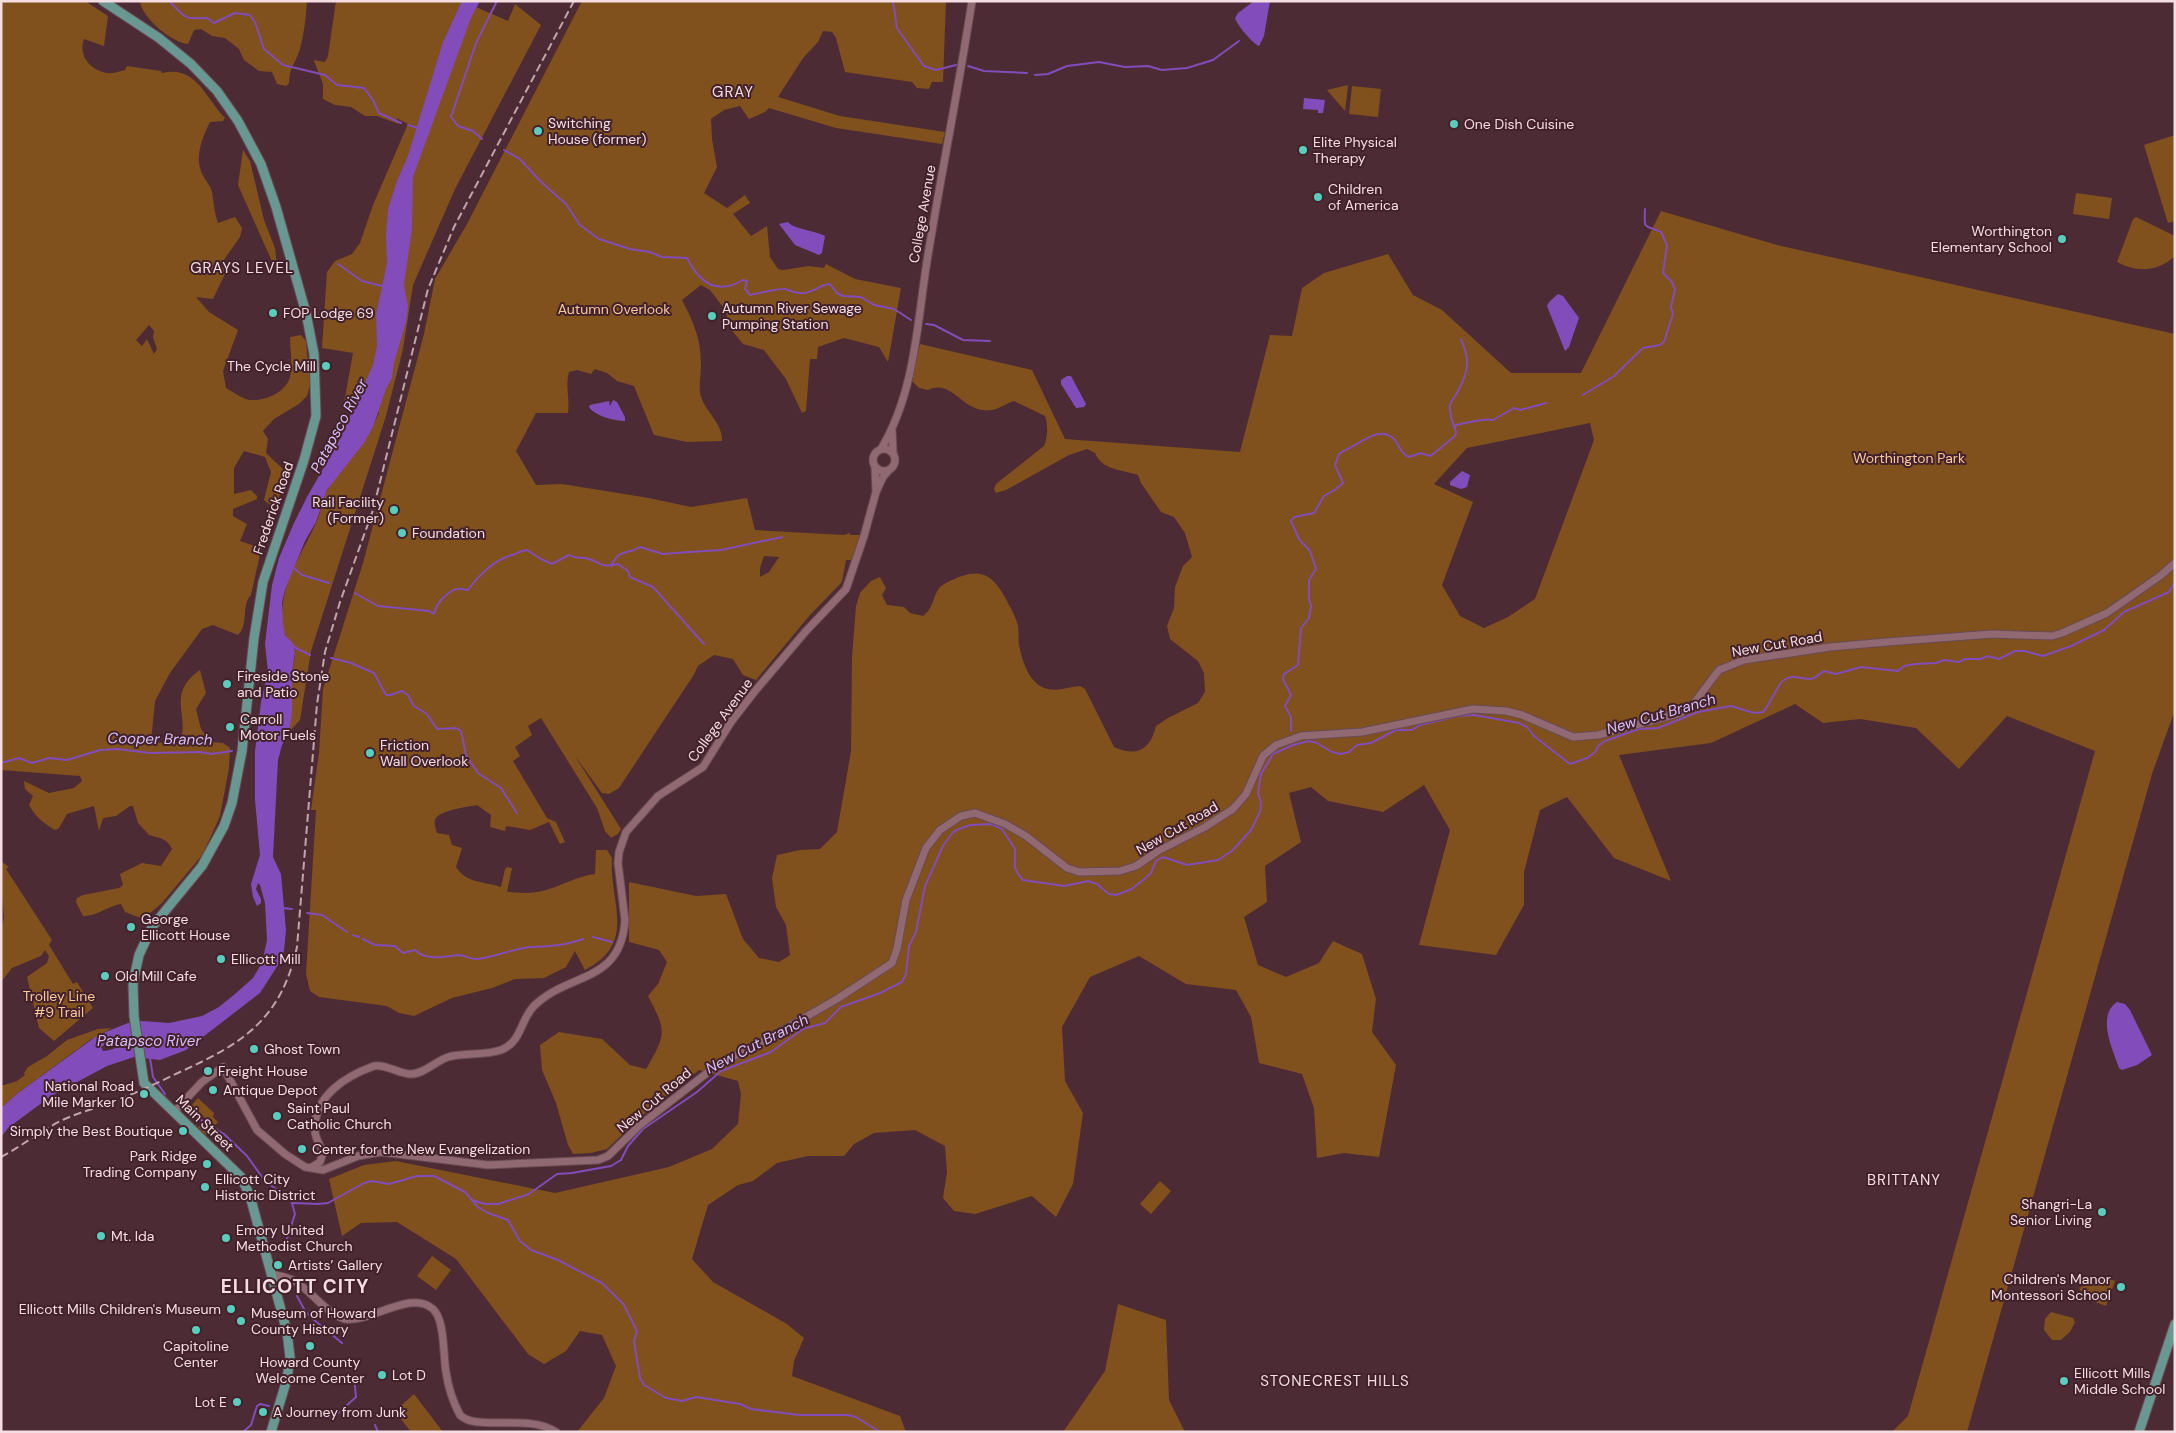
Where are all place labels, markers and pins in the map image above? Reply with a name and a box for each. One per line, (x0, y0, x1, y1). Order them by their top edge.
place label: Switching House (former) (548, 114, 647, 148)
place label: One Dish Cuisine (1464, 115, 1574, 133)
marker: One Dish Cuisine (1448, 118, 1460, 130)
marker: Switching House (former) (532, 125, 544, 137)
place label: Elite Physical Therapy (1313, 133, 1397, 167)
marker: Elite Physical Therapy (1297, 144, 1309, 156)
place label: Children of America (1328, 180, 1399, 214)
marker: Children of America (1312, 191, 1324, 203)
place label: Worthington Elementary School (1931, 222, 2052, 256)
marker: Worthington Elementary School (2056, 233, 2068, 245)
place label: Autumn River Sewage Pumping Station (722, 299, 862, 333)
place label: FOP Lodge 69 (283, 304, 374, 322)
marker: FOP Lodge 69 (267, 307, 279, 319)
marker: Autumn River Sewage Pumping Station (706, 310, 718, 322)
place label: The Cycle Mill (227, 357, 316, 375)
marker: The Cycle Mill (320, 360, 332, 372)
place label: Rail Facility (Former) (312, 493, 384, 527)
marker: Rail Facility (Former) (388, 504, 400, 516)
place label: Foundation (412, 524, 485, 542)
marker: Foundation (396, 527, 408, 539)
place label: Fireside Stone and Patio (237, 667, 329, 701)
marker: Fireside Stone and Patio (221, 678, 233, 690)
place label: Carroll Motor Fuels (240, 710, 316, 744)
marker: Carroll Motor Fuels (224, 721, 236, 733)
place label: Friction Wall Overlook (380, 736, 468, 770)
marker: Friction Wall Overlook (364, 747, 376, 759)
place label: George Ellicott House (141, 910, 230, 944)
marker: George Ellicott House (125, 921, 137, 933)
place label: Ellicott Mill (231, 950, 301, 968)
marker: Ellicott Mill (215, 953, 227, 965)
place label: Old Mill Cafe (115, 967, 197, 985)
marker: Old Mill Cafe (99, 970, 111, 982)
place label: Ghost Town (264, 1040, 340, 1058)
marker: Ghost Town (248, 1043, 260, 1055)
place label: Freight House (218, 1062, 308, 1080)
marker: Freight House (202, 1065, 214, 1077)
place label: National Road Mile Marker 10 (42, 1077, 134, 1111)
place label: Antique Depot (223, 1081, 318, 1099)
marker: Antique Depot (207, 1084, 219, 1096)
marker: National Road Mile Marker 10 (138, 1088, 150, 1100)
place label: Saint Paul Catholic Church (287, 1099, 392, 1133)
marker: Saint Paul Catholic Church (271, 1110, 283, 1122)
place label: Simply the Best Boutique (10, 1122, 173, 1140)
marker: Simply the Best Boutique (177, 1125, 189, 1137)
place label: Center for the New Evangelization (312, 1140, 530, 1158)
marker: Center for the New Evangelization (296, 1143, 308, 1155)
place label: Park Ridge Trading Company (83, 1147, 197, 1181)
marker: Park Ridge Trading Company (201, 1158, 213, 1170)
place label: Ellicott City Historic District (215, 1170, 316, 1204)
marker: Ellicott City Historic District (199, 1181, 211, 1193)
place label: Shangri-La Senior Living (2010, 1195, 2092, 1229)
marker: Shangri-La Senior Living (2096, 1206, 2108, 1218)
place label: Emory United Methodist Church (236, 1221, 352, 1255)
place label: Mt. Ida (111, 1227, 154, 1245)
marker: Mt. Ida (95, 1230, 107, 1242)
marker: Emory United Methodist Church (220, 1232, 232, 1244)
place label: Artists’ Gallery (288, 1256, 383, 1274)
marker: Artists’ Gallery (272, 1259, 284, 1271)
place label: Children's Manor Montessori School (1991, 1270, 2111, 1304)
marker: Children's Manor Montessori School (2115, 1281, 2127, 1293)
place label: Ellicott Mills Children's Museum (19, 1300, 221, 1318)
marker: Ellicott Mills Children's Museum (225, 1303, 237, 1315)
place label: Museum of Howard County History (251, 1304, 376, 1338)
marker: Museum of Howard County History (235, 1315, 247, 1327)
marker: Capitoline Center (190, 1324, 202, 1336)
place label: Capitoline Center (163, 1337, 229, 1371)
marker: Howard County Welcome Center (304, 1340, 316, 1352)
place label: Howard County Welcome Center (256, 1353, 364, 1387)
place label: Ellicott Mills Middle School (2074, 1364, 2165, 1398)
place label: Lot D (392, 1366, 426, 1384)
marker: Lot D (376, 1369, 388, 1381)
marker: Ellicott Mills Middle School (2058, 1375, 2070, 1387)
place label: Lot E (195, 1393, 227, 1411)
marker: Lot E (231, 1396, 243, 1408)
place label: A Journey from Junk (273, 1403, 406, 1421)
marker: A Journey from Junk (257, 1406, 269, 1418)

